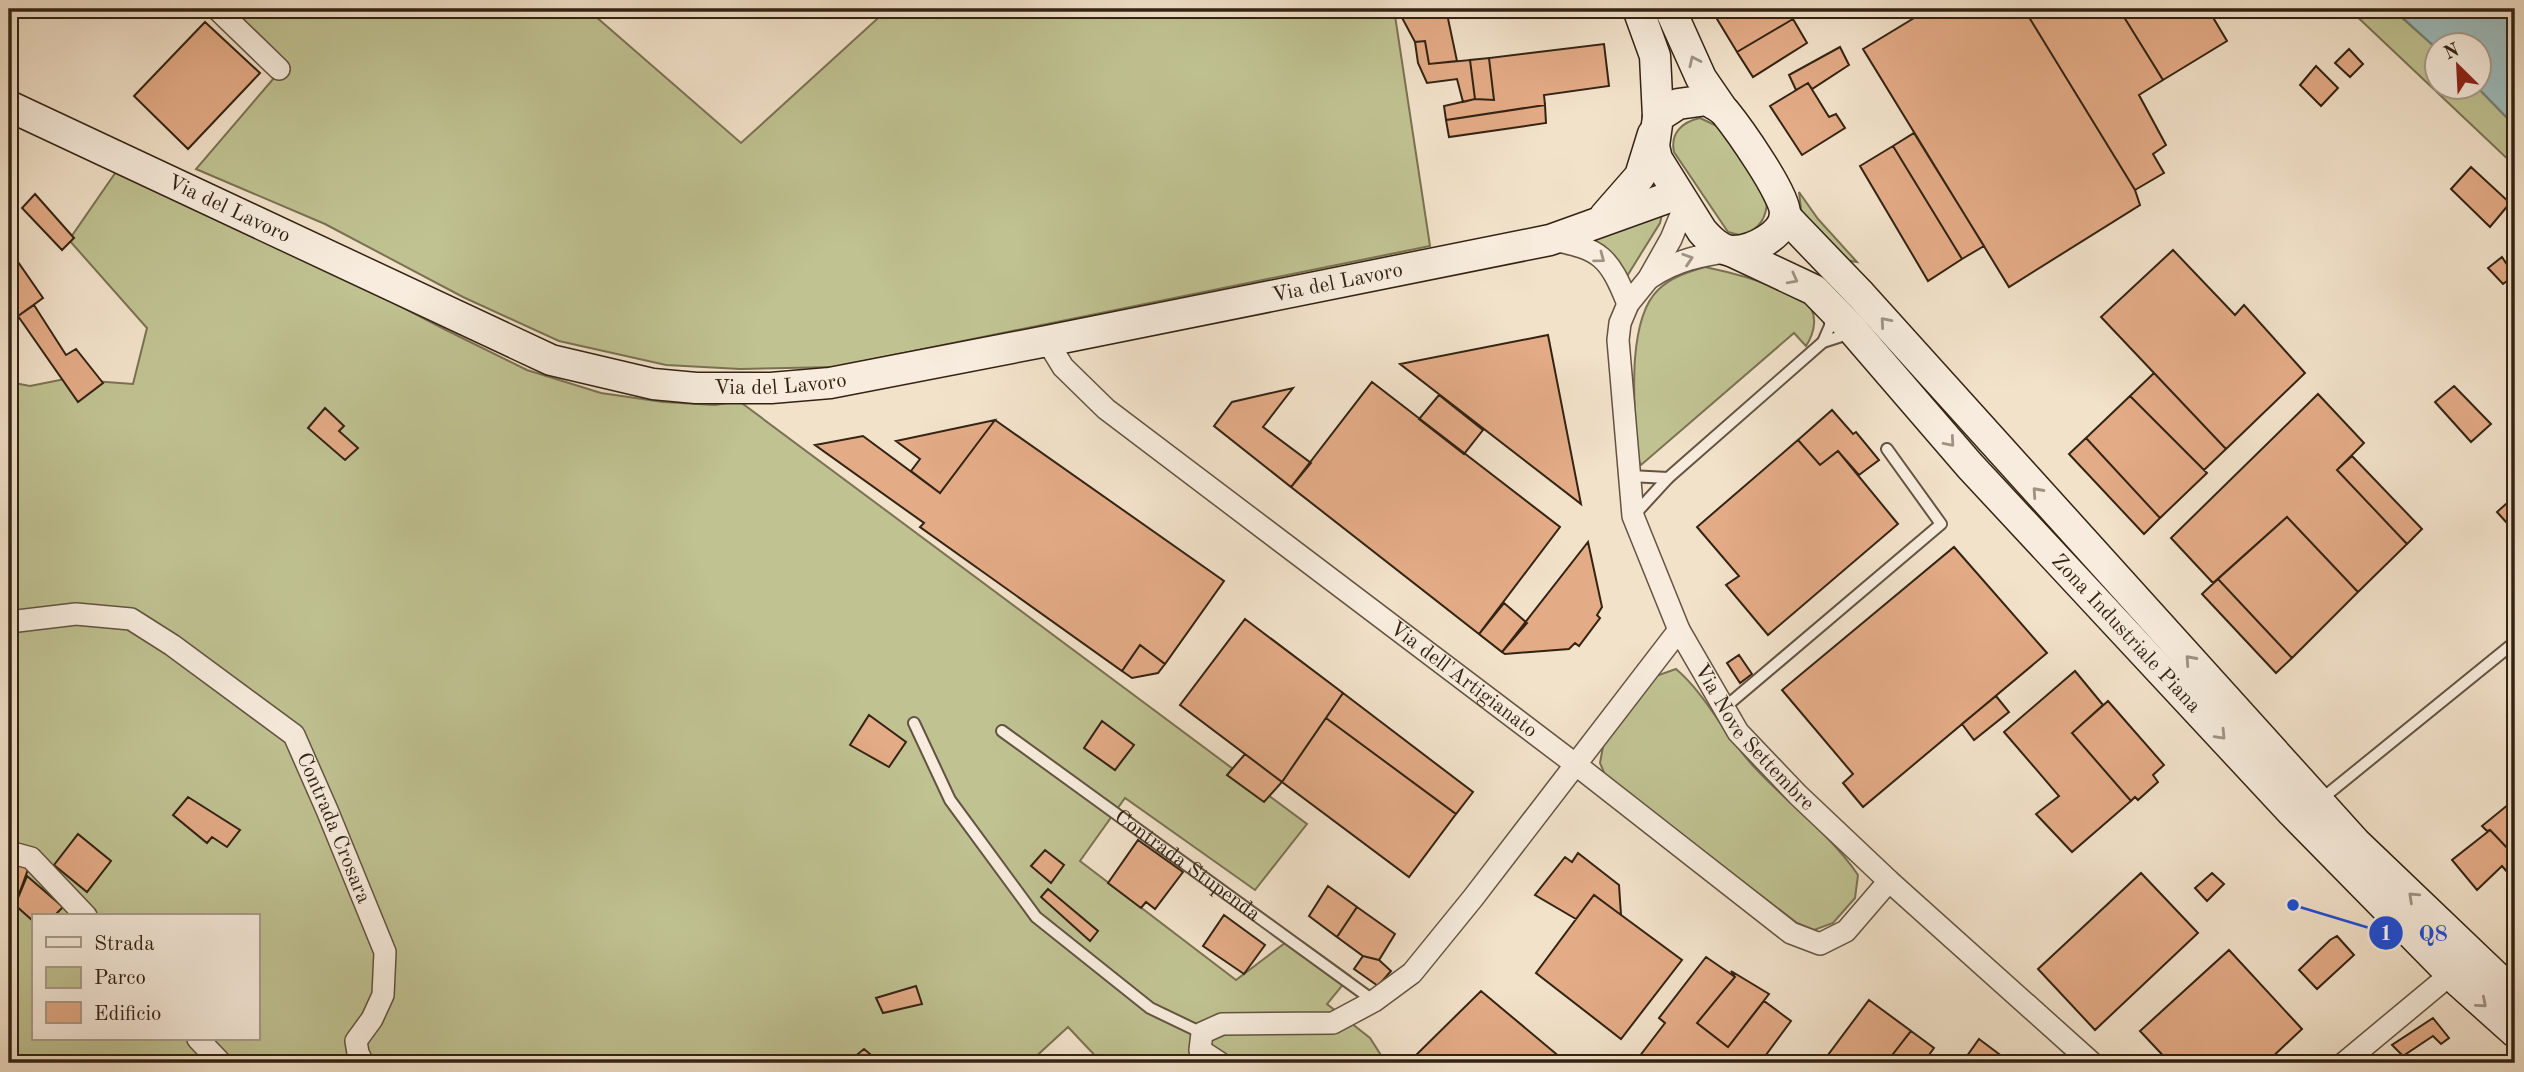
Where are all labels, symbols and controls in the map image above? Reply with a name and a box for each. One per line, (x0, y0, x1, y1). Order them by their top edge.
north arrow (2422, 32, 2492, 102)
text: N (2442, 41, 2463, 64)
one-way arrow (1688, 56, 1702, 68)
street label: Via del Lavoro (164, 171, 294, 247)
one-way arrow (1592, 250, 1605, 262)
one-way arrow (1682, 253, 1694, 267)
street label: Via del Lavoro (1270, 259, 1405, 306)
one-way arrow (1786, 271, 1798, 284)
one-way arrow (1881, 318, 1893, 331)
street label: Via del Lavoro (714, 370, 848, 399)
one-way arrow (1942, 434, 1954, 447)
one-way arrow (2033, 487, 2045, 500)
street label: Zona Industriale Piana (2047, 550, 2205, 717)
street label: Via dell'Artigianato (1386, 617, 1541, 742)
one-way arrow (2186, 655, 2198, 668)
street label: Via Nove Settembre (1690, 660, 1818, 815)
one-way arrow (2212, 727, 2225, 740)
street label: Contrada Crosara (293, 750, 374, 906)
street label: Contrada Stupenda (1111, 806, 1264, 925)
one-way arrow (2408, 892, 2421, 905)
callout: Q8 (2369, 911, 2462, 955)
legend (32, 914, 259, 1040)
text: Q8 (2418, 923, 2448, 946)
text: 1 (2380, 924, 2392, 945)
text: Strada (94, 934, 155, 955)
text: Parco (94, 968, 146, 989)
one-way arrow (2474, 995, 2487, 1007)
text: Edificio (94, 1004, 162, 1025)

